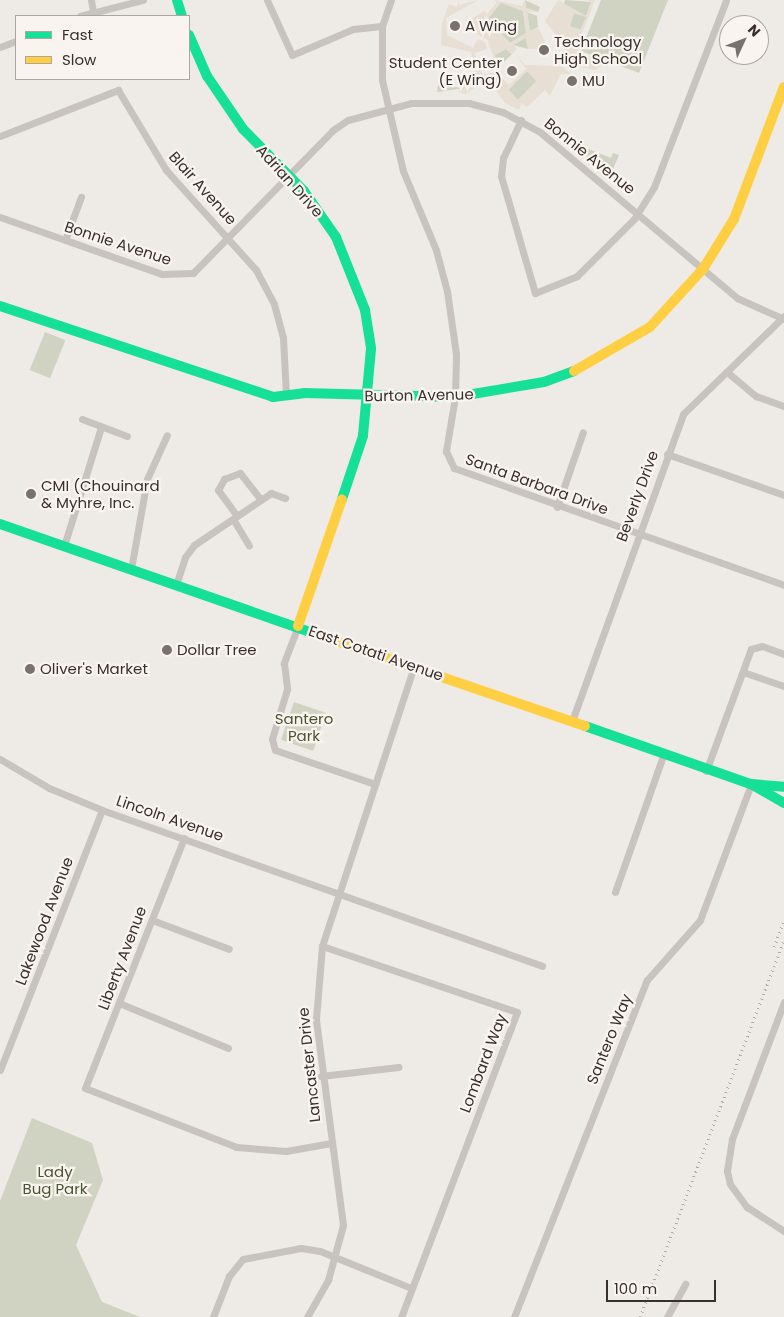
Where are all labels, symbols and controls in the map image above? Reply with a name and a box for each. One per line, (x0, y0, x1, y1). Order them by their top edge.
legend (15, 15, 190, 80)
north arrow (719, 15, 769, 65)
place label: A Wing (465, 17, 517, 35)
marker: A Wing (449, 20, 461, 32)
text: N (743, 20, 765, 41)
text: Fast (62, 24, 93, 45)
place label: Technology High School (554, 32, 642, 67)
marker: Technology High School (538, 44, 550, 56)
text: Slow (62, 49, 96, 70)
place label: Student Center (E Wing) (389, 53, 502, 88)
marker: Student Center (E Wing) (506, 65, 518, 77)
place label: MU (582, 72, 605, 90)
marker: MU (566, 75, 578, 87)
street label: Bonnie Avenue (541, 114, 639, 198)
street label: Adrian Drive (253, 141, 327, 221)
street label: Blair Avenue (165, 148, 241, 228)
street label: Bonnie Avenue (62, 217, 174, 269)
street label: Burton Avenue (364, 385, 474, 405)
street label: Beverly Drive (612, 448, 662, 544)
street label: Santa Barbara Drive (463, 450, 611, 518)
place label: CMI (Chouinard & Myhre, Inc. (41, 476, 160, 511)
marker: CMI (Chouinard & Myhre, Inc. (25, 488, 37, 500)
street label: East Cotati Avenue (306, 621, 446, 685)
place label: Dollar Tree (177, 641, 257, 659)
marker: Dollar Tree (161, 644, 173, 656)
place label: Oliver's Market (40, 660, 148, 678)
marker: Oliver's Market (24, 663, 36, 675)
park label: Santero Park (275, 709, 333, 744)
street label: Lincoln Avenue (114, 791, 226, 845)
street label: Lakewood Avenue (11, 854, 77, 988)
street label: Liberty Avenue (94, 904, 150, 1012)
street label: Santero Way (583, 991, 635, 1087)
street label: Lancaster Drive (294, 1007, 324, 1123)
street label: Lombard Way (456, 1011, 510, 1115)
park label: Lady Bug Park (22, 1162, 88, 1197)
scale bar (609, 1270, 719, 1302)
text: 100 m (614, 1278, 657, 1299)

